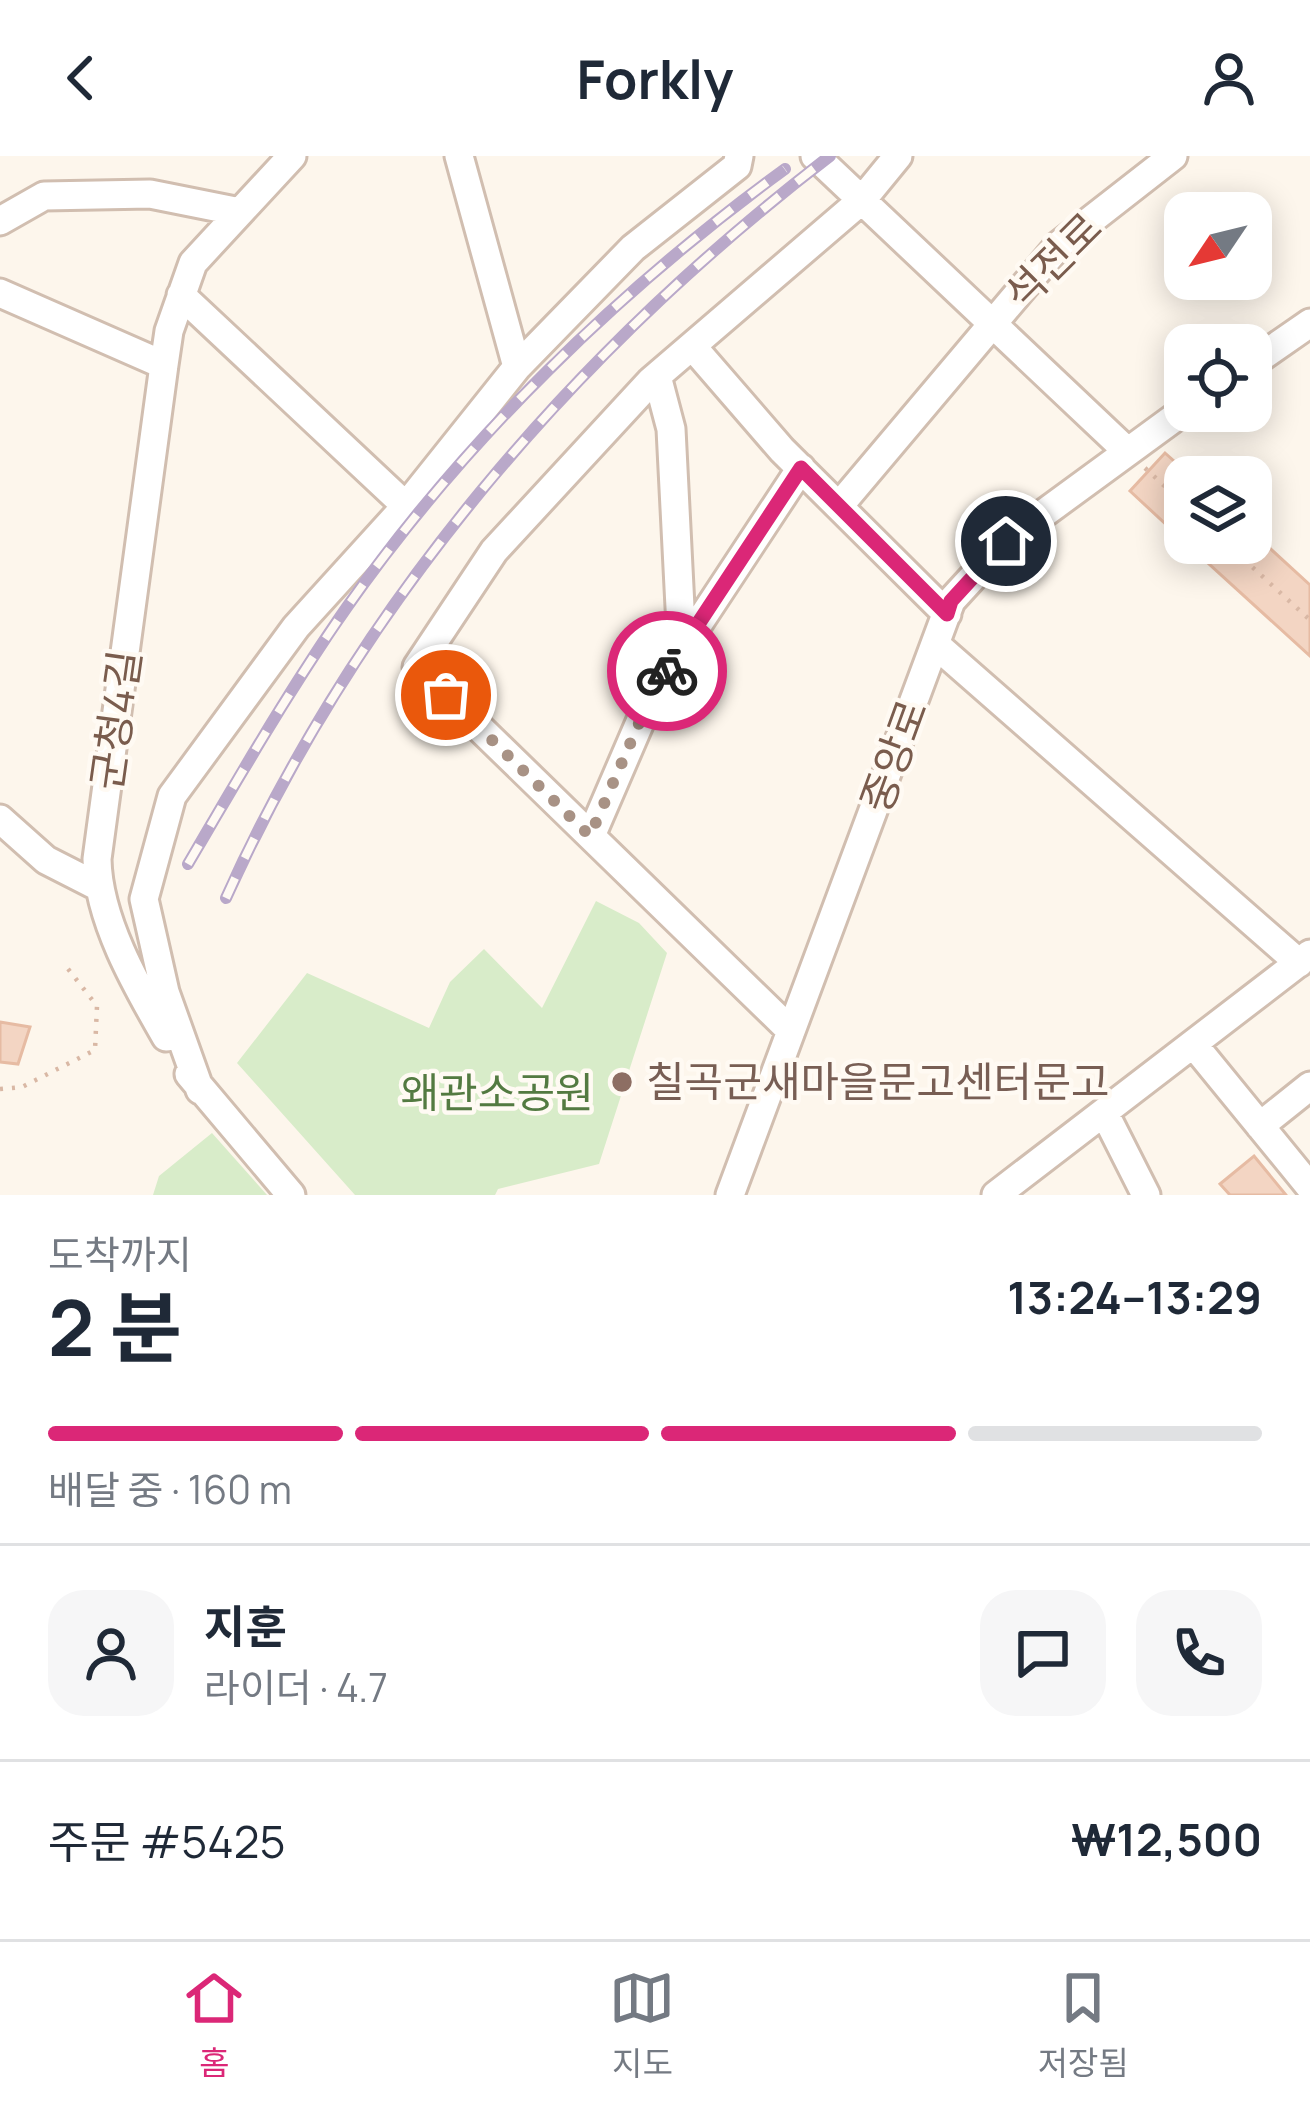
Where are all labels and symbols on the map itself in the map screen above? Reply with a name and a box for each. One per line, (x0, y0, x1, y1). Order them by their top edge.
north arrow (1164, 192, 1272, 300)
street label: 석전로 (991, 199, 1114, 322)
pin (955, 490, 1057, 592)
courier (607, 611, 727, 731)
pin (395, 644, 497, 746)
street label: 군청4길 (77, 646, 154, 794)
street label: 중앙로 (846, 691, 940, 820)
place label: 칠곡군새마을문고센터문고 (646, 1052, 1110, 1110)
park label: 왜관소공원 (400, 1063, 594, 1121)
marker: 칠곡군새마을문고센터문고 (609, 1069, 635, 1095)

